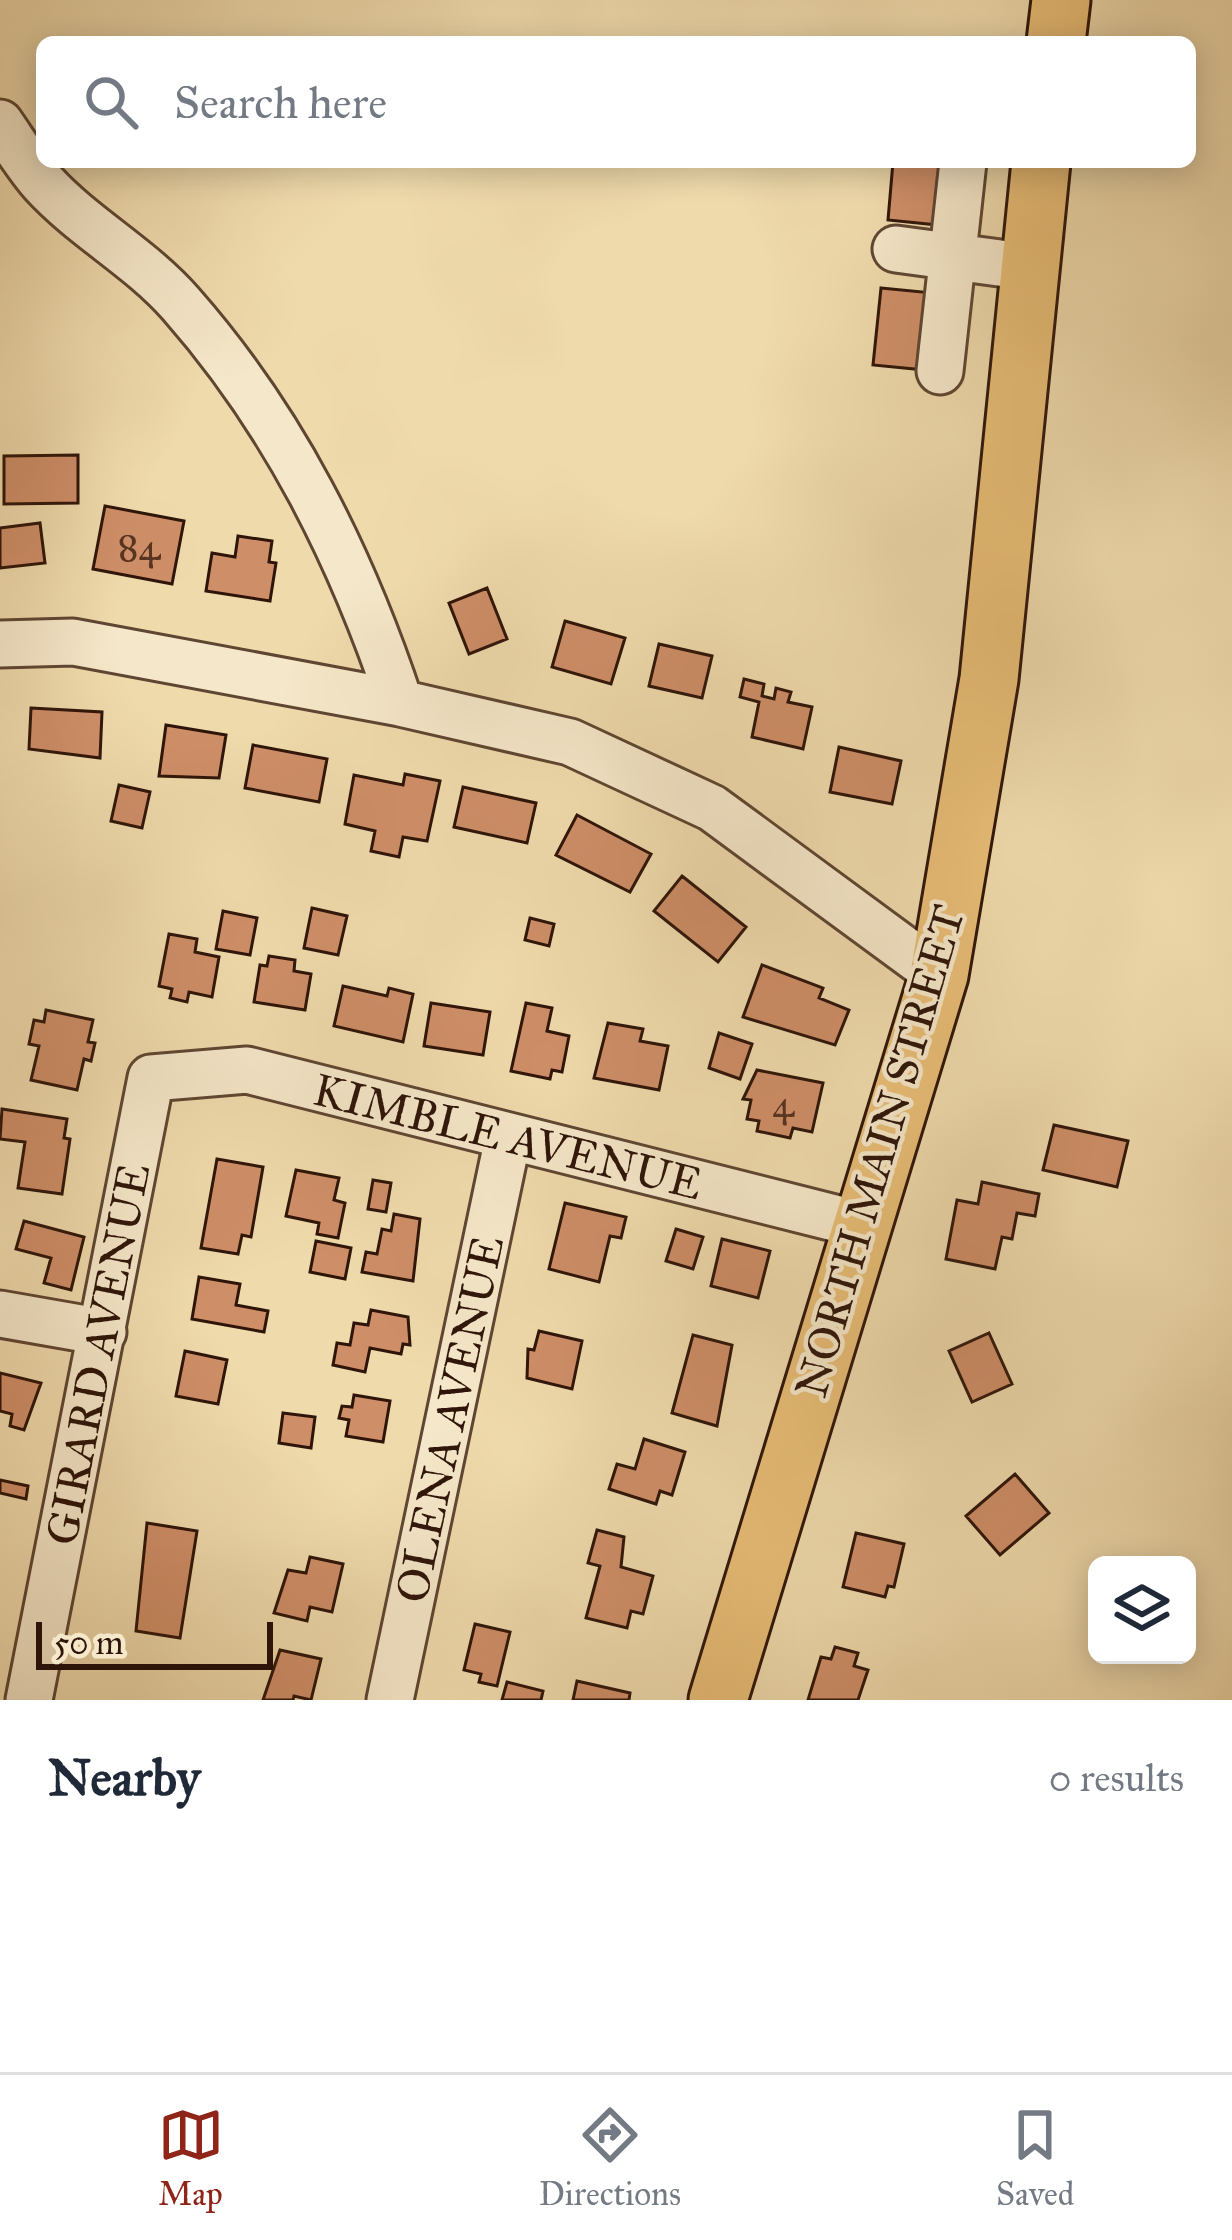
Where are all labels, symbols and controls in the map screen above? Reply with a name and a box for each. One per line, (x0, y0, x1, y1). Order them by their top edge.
search box (36, 36, 1196, 168)
icon: search (78, 69, 144, 135)
text: Search here (174, 75, 387, 130)
house number: 84 (118, 523, 162, 571)
street label: NORTH MAIN STREET (783, 899, 976, 1404)
street label: KIMBLE AVENUE (308, 1062, 708, 1211)
house number: 4 (772, 1080, 795, 1128)
street label: GIRARD AVENUE (34, 1159, 161, 1549)
street label: OLENA AVENUE (384, 1231, 515, 1607)
map controls (1088, 1556, 1196, 1664)
button: layers (1088, 1556, 1196, 1664)
scale bar (36, 1616, 273, 1669)
text: 50 m (54, 1623, 123, 1663)
text: Nearby (48, 1747, 200, 1809)
text: 0 results (1049, 1754, 1184, 1802)
tab: Map (158, 2102, 224, 2214)
tab: Directions (539, 2102, 681, 2214)
tab: Saved (996, 2102, 1074, 2214)

